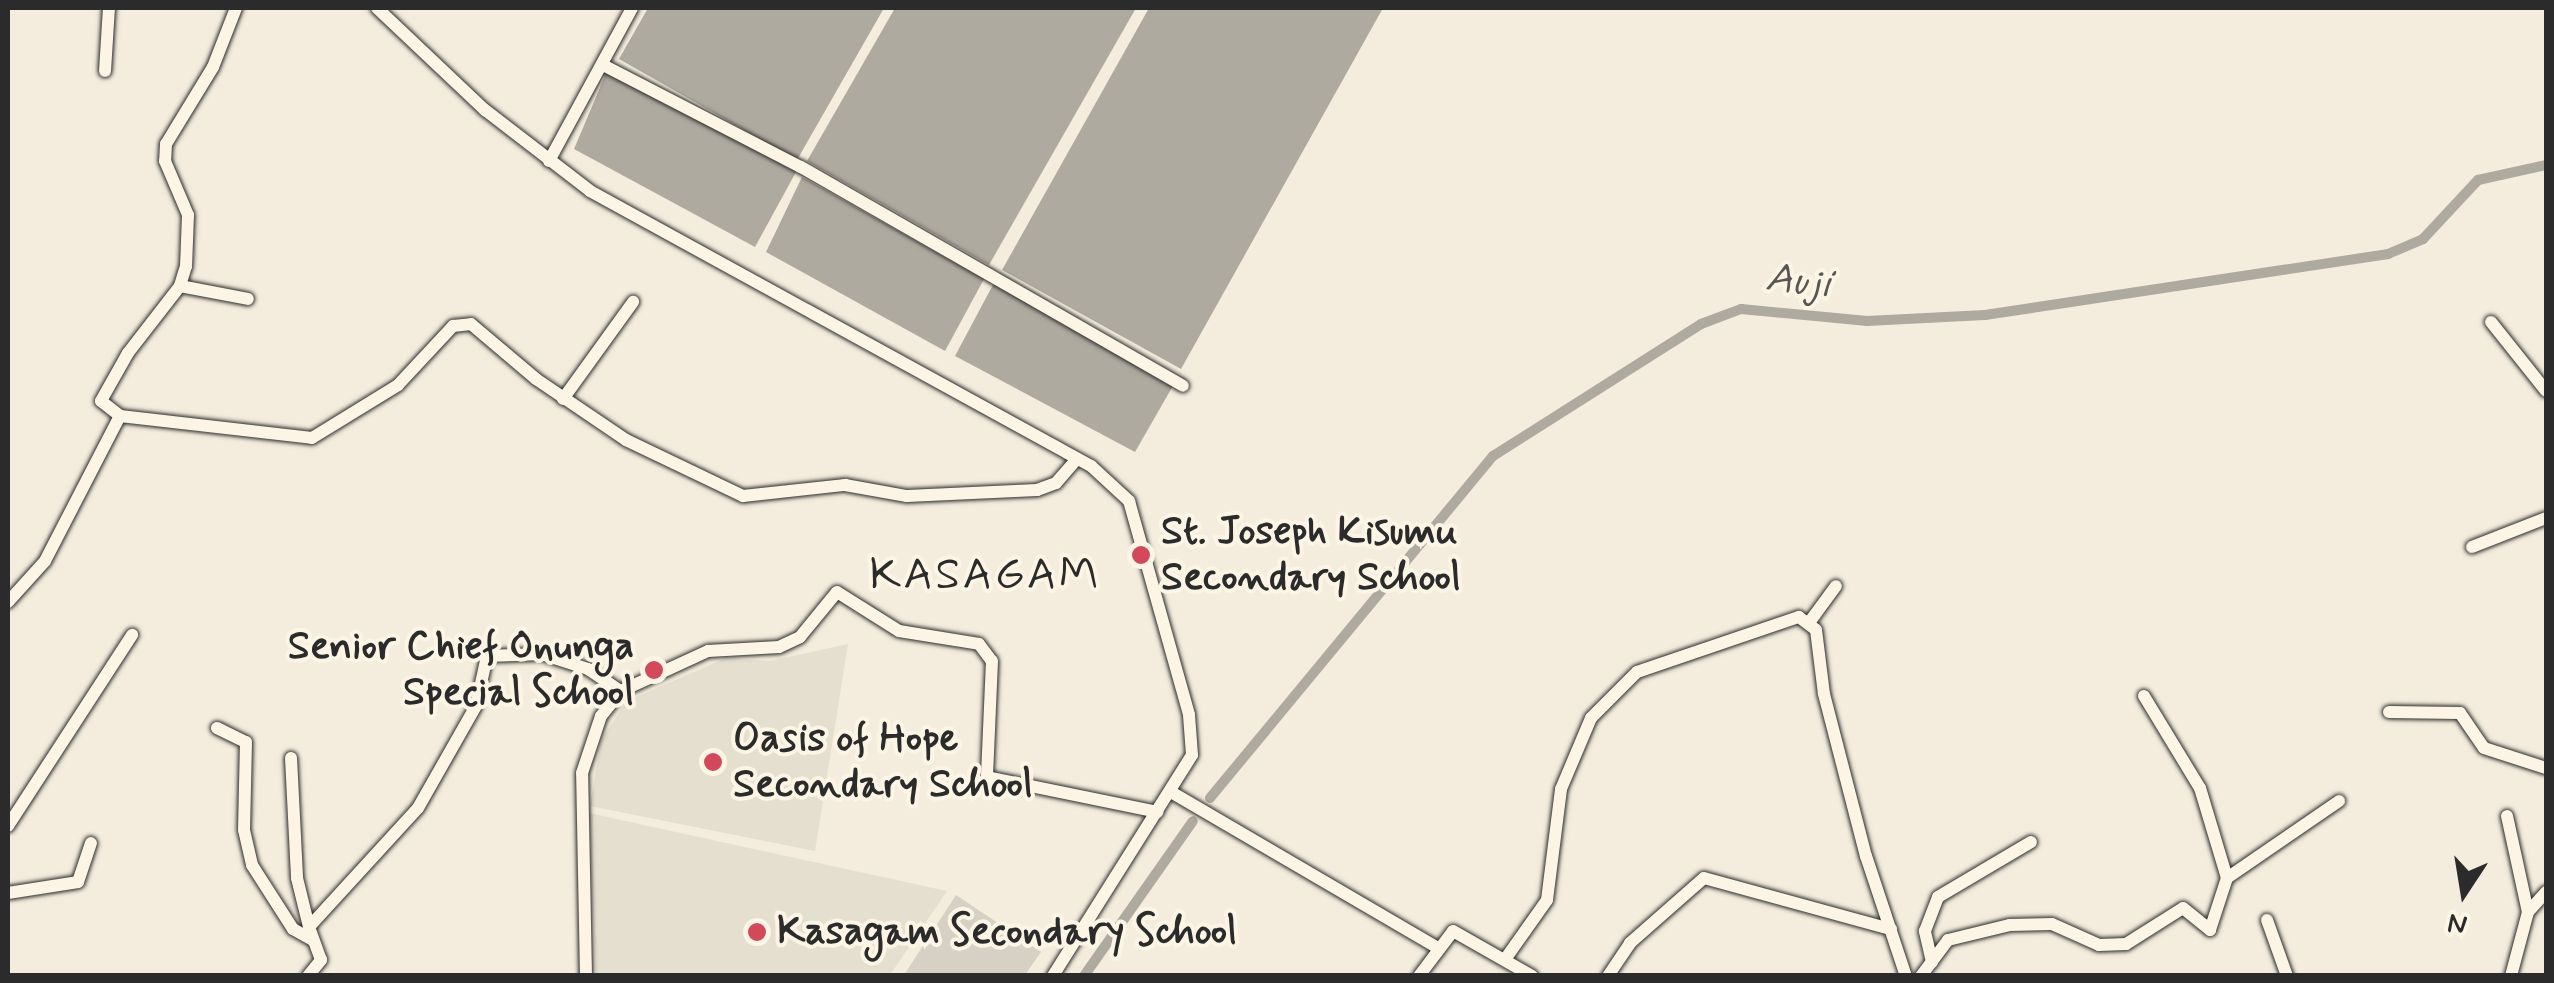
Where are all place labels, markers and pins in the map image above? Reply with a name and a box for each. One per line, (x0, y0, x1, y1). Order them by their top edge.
place label: St. Joseph Kisumu Secondary School (1161, 508, 1473, 602)
marker: St. Joseph Kisumu Secondary School (1130, 544, 1152, 566)
place label: Senior Chief Onunga Special School (285, 623, 634, 717)
marker: Senior Chief Onunga Special School (643, 659, 665, 681)
place label: Oasis of Hope Secondary School (733, 715, 1033, 809)
marker: Oasis of Hope Secondary School (702, 751, 724, 773)
place label: Kasagam Secondary School (777, 908, 1250, 956)
marker: Kasagam Secondary School (746, 921, 768, 943)

